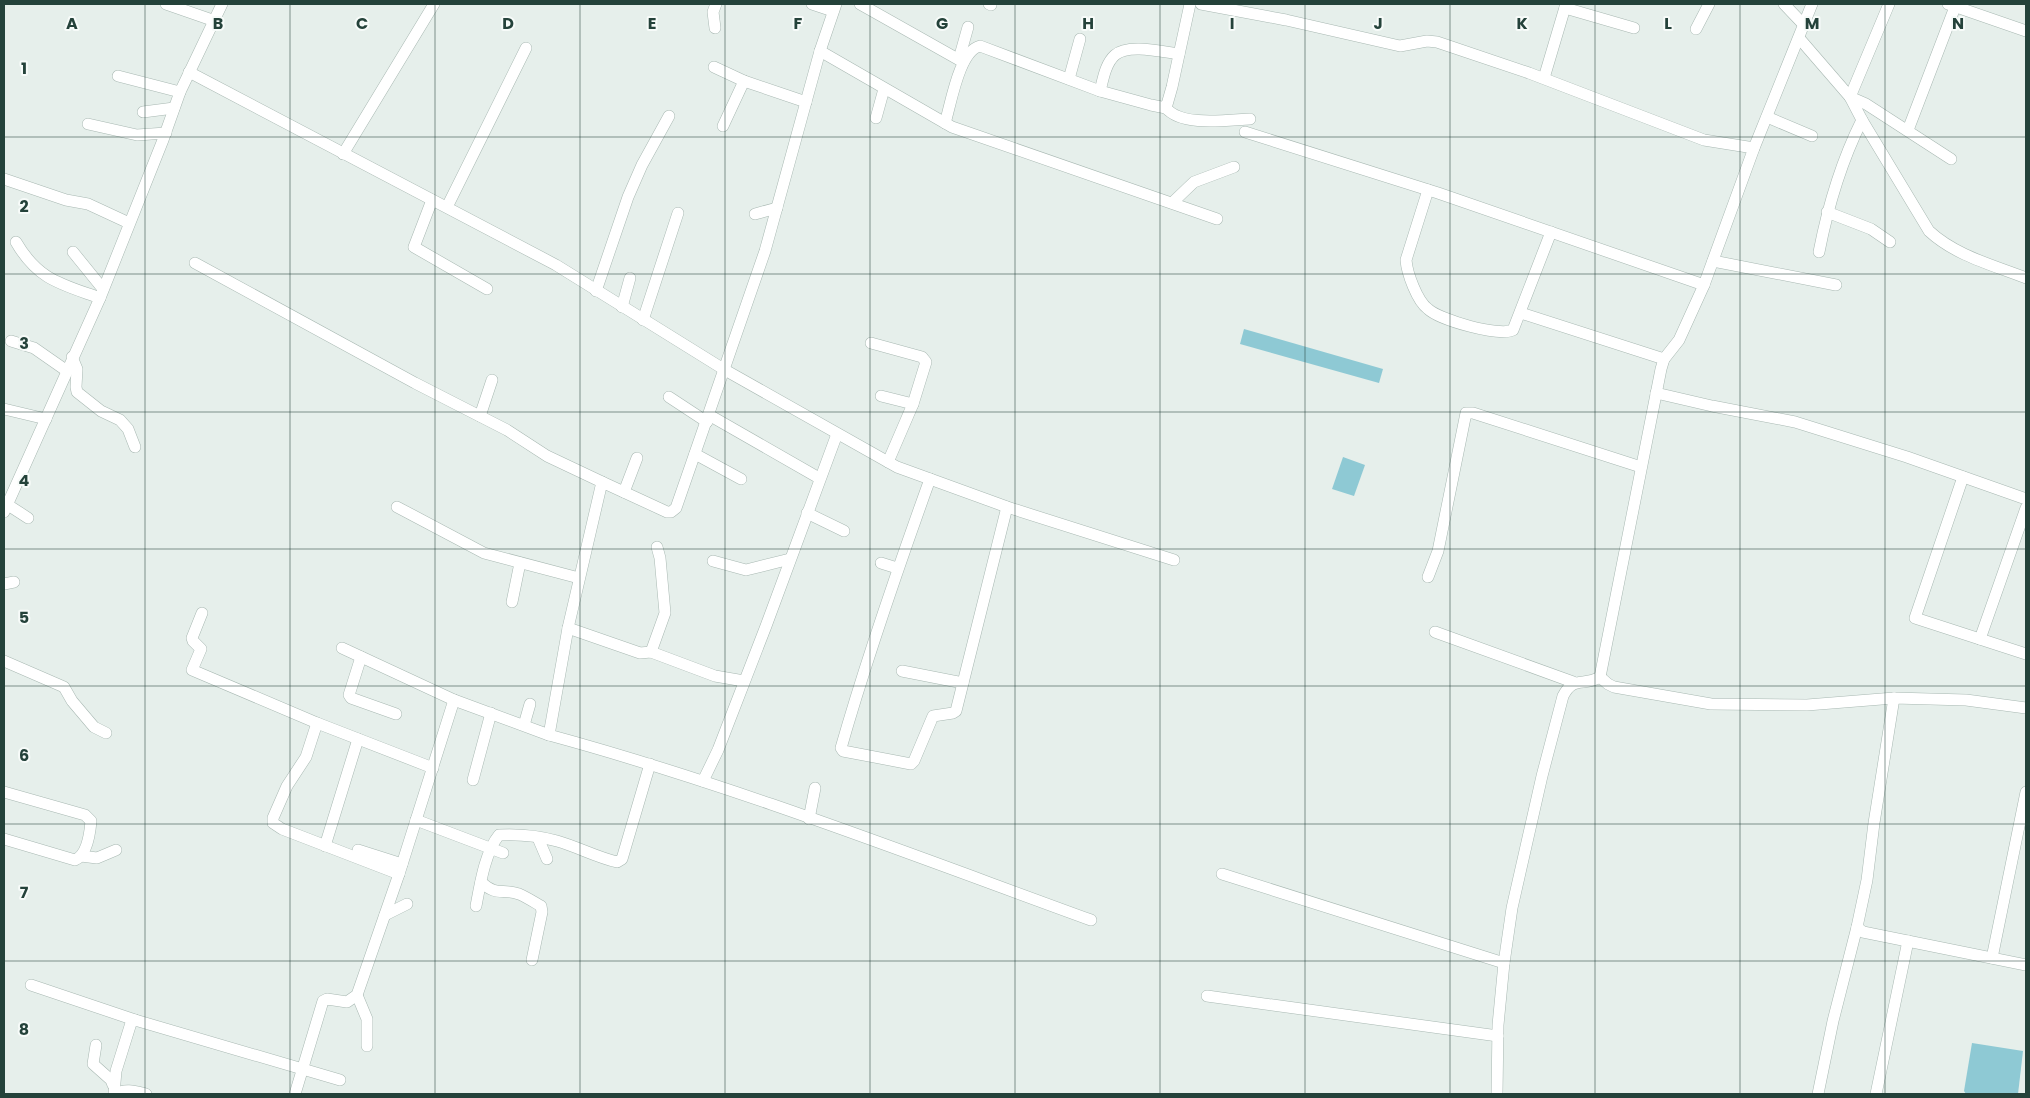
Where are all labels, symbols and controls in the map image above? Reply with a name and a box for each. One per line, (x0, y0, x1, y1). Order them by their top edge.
text: A (66, 12, 78, 35)
text: B (213, 12, 223, 35)
text: C (356, 12, 368, 35)
text: D (502, 12, 514, 35)
text: E (648, 12, 656, 35)
text: F (794, 12, 803, 35)
text: G (936, 12, 948, 35)
text: H (1082, 12, 1094, 35)
text: I (1230, 12, 1234, 35)
text: J (1373, 12, 1383, 35)
text: K (1516, 12, 1528, 35)
text: L (1664, 12, 1672, 35)
text: M (1805, 12, 1819, 35)
text: N (1952, 12, 1964, 35)
text: 1 (21, 57, 27, 80)
text: 2 (19, 195, 29, 218)
text: 3 (19, 332, 29, 355)
text: 4 (19, 469, 30, 492)
text: 5 (19, 606, 29, 629)
text: 6 (19, 744, 29, 767)
text: 7 (20, 881, 29, 904)
text: 8 (19, 1018, 29, 1041)

